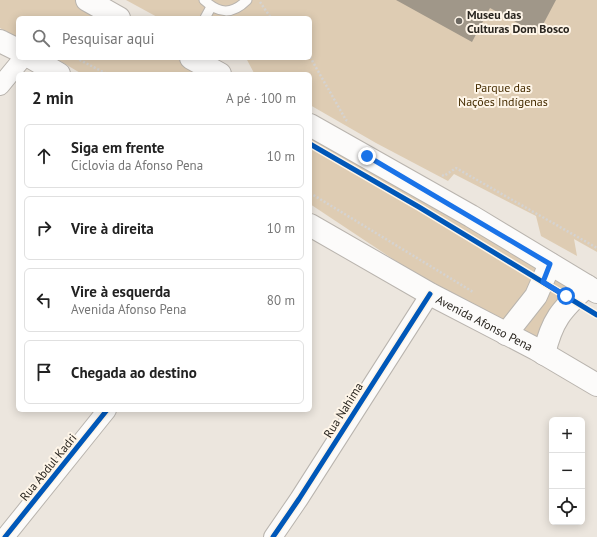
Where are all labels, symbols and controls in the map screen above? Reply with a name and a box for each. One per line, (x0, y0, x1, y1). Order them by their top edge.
place label: Museu das Culturas Dom Bosco (467, 7, 570, 36)
search box (16, 16, 312, 60)
marker: Museu das Culturas Dom Bosco (454, 16, 464, 26)
icon: search (30, 27, 52, 49)
text: Pesquisar aqui (62, 29, 154, 48)
park label: Parque das Nações Indígenas (458, 80, 548, 109)
text: 2 min (32, 87, 73, 109)
text: A pé · 100 m (226, 90, 296, 107)
text: Siga em frente (71, 138, 164, 157)
icon: ahead (33, 145, 55, 167)
route end (358, 147, 376, 165)
text: 10 m (267, 148, 295, 165)
text: Ciclovia da Afonso Pena (71, 157, 203, 174)
icon: right (33, 217, 55, 239)
text: Vire à direita (71, 219, 154, 238)
text: 10 m (267, 220, 295, 237)
text: Vire à esquerda (71, 282, 170, 301)
route start (557, 287, 575, 305)
icon: left (33, 289, 55, 311)
street label: Avenida Afonso Pena (434, 291, 536, 354)
text: 80 m (267, 292, 295, 309)
text: Avenida Afonso Pena (71, 301, 187, 318)
icon: arrive (33, 361, 55, 383)
text: Chegada ao destino (71, 363, 197, 382)
street label: Rua Nahima (320, 380, 366, 440)
map controls (549, 417, 585, 525)
button: + (549, 417, 585, 453)
street label: Rua Abdul Kadri (16, 430, 80, 504)
button: − (549, 453, 585, 489)
button: locate (549, 489, 585, 525)

